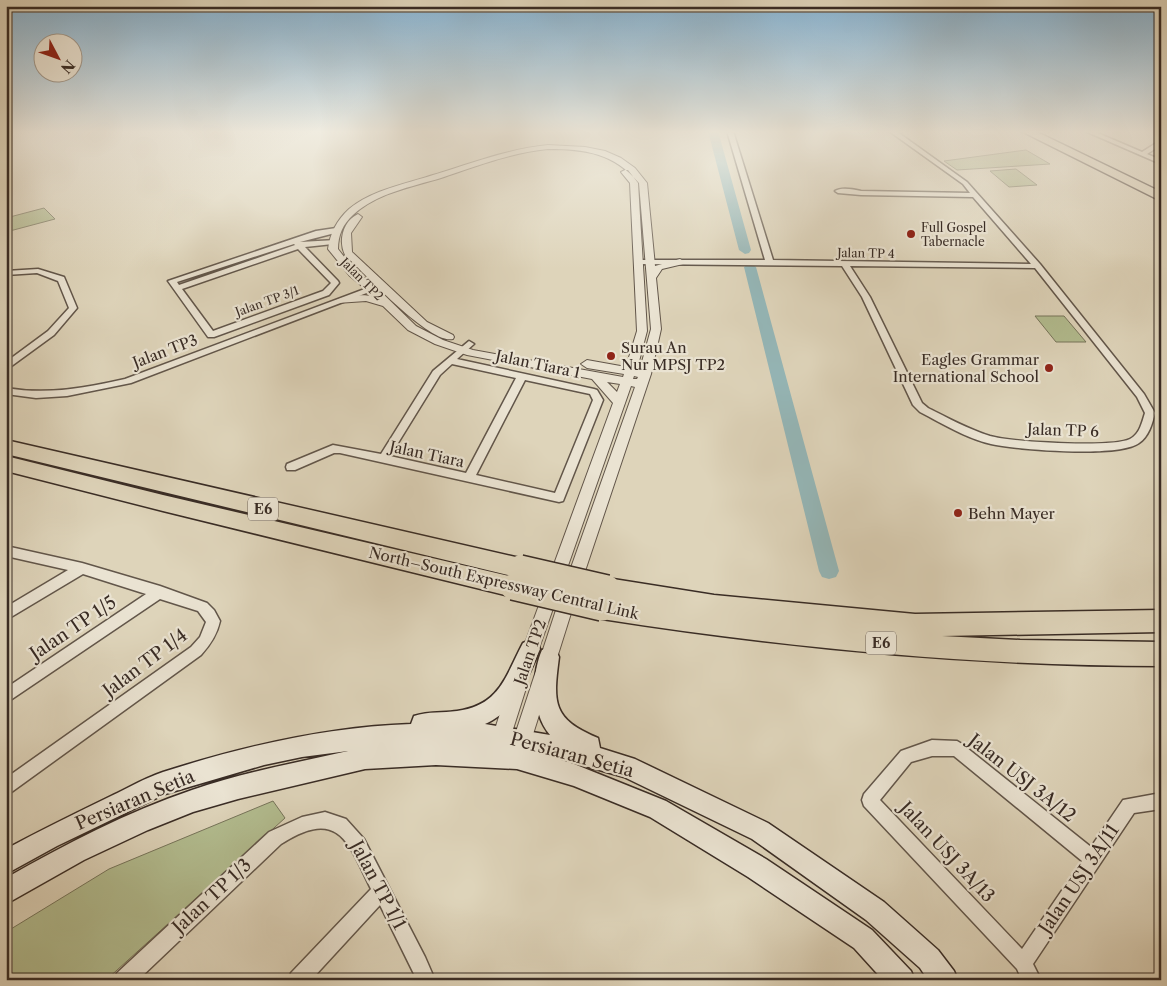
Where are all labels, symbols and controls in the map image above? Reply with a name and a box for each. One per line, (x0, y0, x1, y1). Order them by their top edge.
north arrow (32, 32, 82, 82)
text: N (57, 56, 79, 77)
place label: Full Gospel Tabernacle (921, 220, 987, 249)
marker: Full Gospel Tabernacle (905, 228, 917, 240)
street label: Jalan TP 4 (835, 245, 895, 261)
street label: Jalan TP2 (336, 253, 387, 304)
street label: Jalan TP 3/1 (231, 283, 301, 320)
street label: Jalan TP3 (128, 330, 200, 373)
place label: Surau An Nur MPSJ TP2 (621, 338, 725, 374)
street label: Jalan Tiara 1 (492, 345, 583, 382)
marker: Surau An Nur MPSJ TP2 (605, 350, 617, 362)
place label: Eagles Grammar International School (893, 350, 1040, 386)
marker: Eagles Grammar International School (1043, 362, 1055, 374)
street label: Jalan TP 6 (1025, 419, 1099, 441)
street label: Jalan Tiara (386, 436, 466, 471)
road number: E6 (248, 498, 278, 520)
place label: Behn Mayer (968, 504, 1056, 523)
marker: Behn Mayer (952, 507, 964, 519)
street label: North–South Expressway Central Link (367, 543, 642, 624)
street label: Jalan TP 1/5 (23, 591, 120, 667)
street label: Jalan TP2 (509, 617, 550, 689)
street label: Jalan TP 1/4 (96, 624, 192, 704)
road number: E6 (866, 632, 896, 654)
street label: Jalan USJ 3A/12 (962, 727, 1080, 827)
street label: Persiaran Setia (508, 728, 637, 782)
street label: Persiaran Setia (72, 765, 198, 835)
street label: Jalan USJ 3A/13 (893, 795, 999, 907)
street label: Jalan USJ 3A/11 (1033, 820, 1124, 940)
street label: Jalan TP 1/1 (344, 834, 411, 934)
street label: Jalan TP 1/3 (166, 854, 256, 940)

